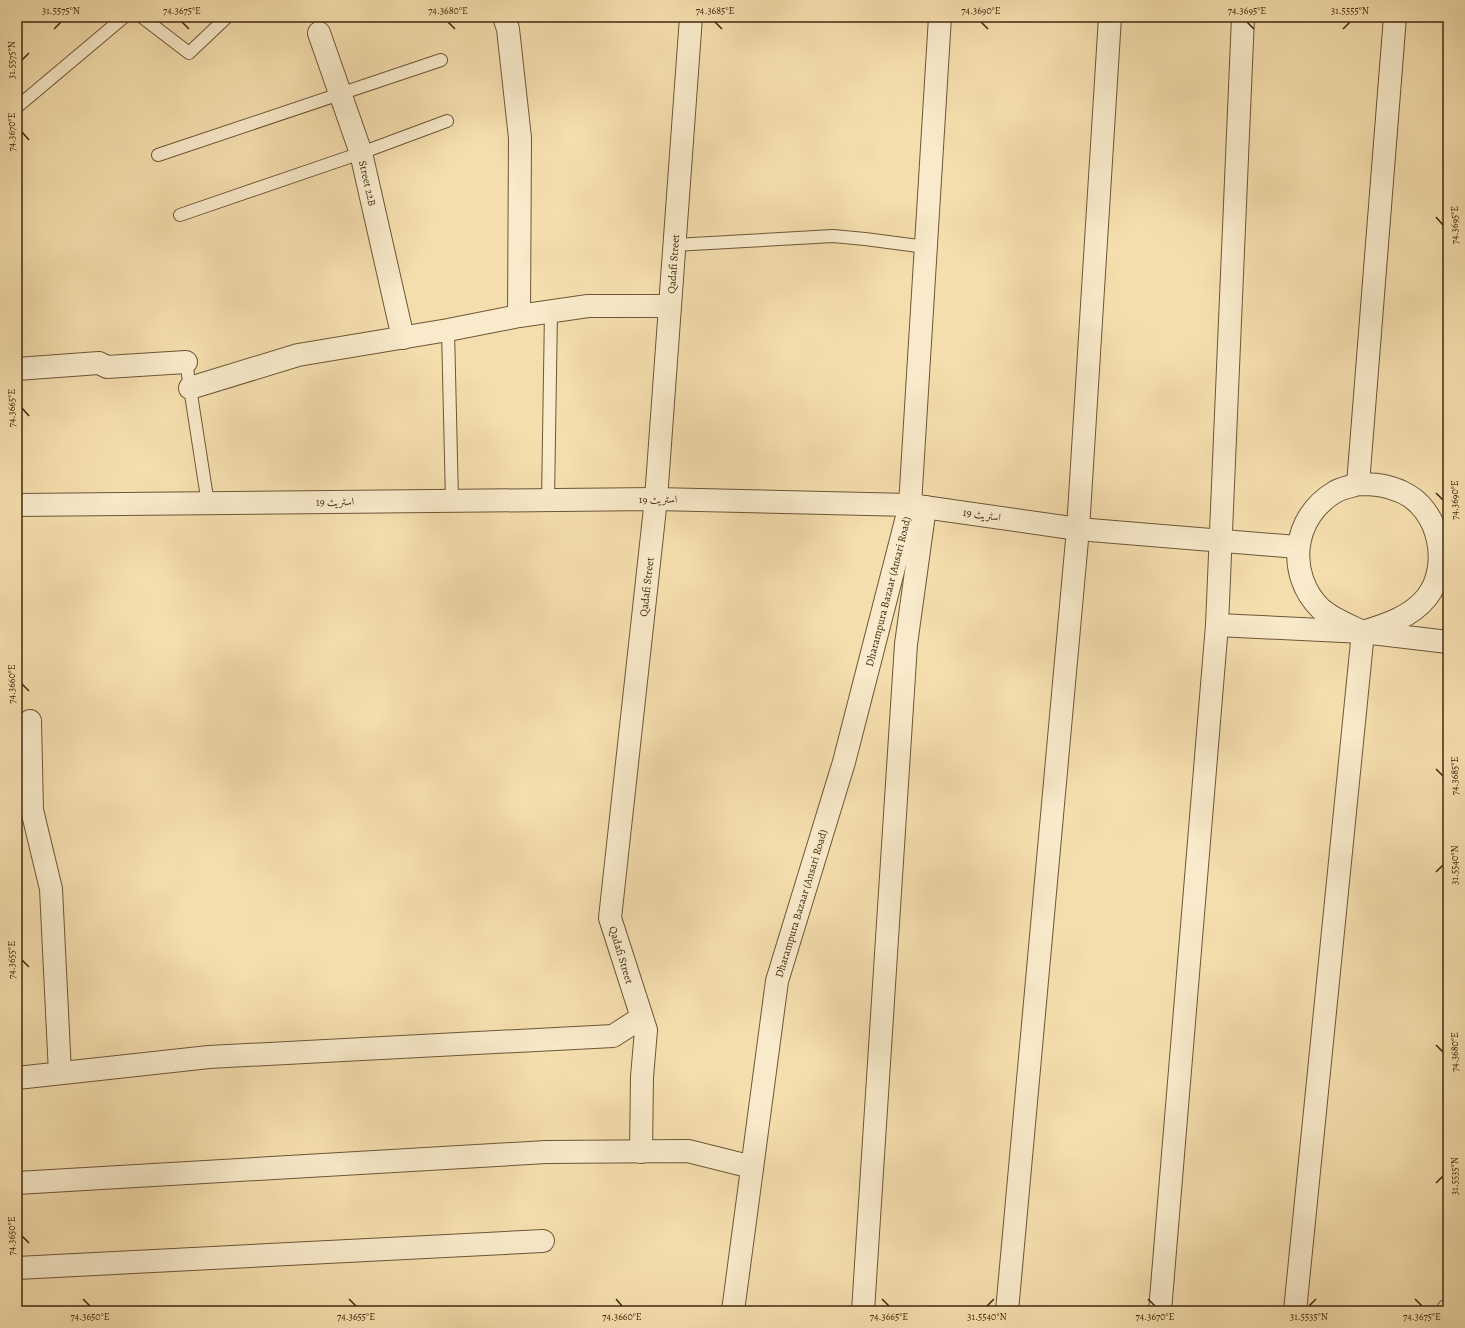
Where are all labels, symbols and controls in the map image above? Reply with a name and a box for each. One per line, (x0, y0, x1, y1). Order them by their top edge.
text: 31.5575°N (42, 4, 80, 17)
text: 74.3675°E (163, 4, 201, 17)
text: 74.3680°E (428, 4, 468, 17)
text: 74.3685°E (696, 4, 734, 17)
text: 74.3690°E (961, 4, 1001, 17)
text: 74.3695°E (1228, 4, 1266, 17)
text: 31.5555°N (1331, 4, 1369, 17)
text: 31.5575°N (5, 41, 18, 79)
text: 74.3670°E (5, 112, 18, 152)
street label: Street 22B (355, 159, 380, 207)
text: 74.3695°E (1448, 206, 1461, 244)
street label: Qadafi Street (663, 233, 683, 294)
text: 74.3665°E (5, 389, 18, 427)
text: 74.3690°E (1448, 480, 1461, 520)
street label: اسٹریٹ 19 (639, 492, 677, 507)
street label: اسٹریٹ 19 (316, 494, 354, 510)
street label: اسٹریٹ 19 (962, 505, 1002, 525)
street label: Dharampura Bazaar (Ansari Road) (861, 515, 914, 668)
street label: Qadafi Street (636, 556, 657, 617)
text: 74.3660°E (5, 664, 18, 704)
text: 74.3685°E (1448, 757, 1461, 795)
street label: Dharampura Bazaar (Ansari Road) (771, 828, 830, 979)
text: 31.5540°N (1448, 845, 1461, 885)
street label: Qadafi Street (605, 924, 637, 986)
text: 74.3655°E (5, 941, 18, 979)
text: 74.3680°E (1448, 1032, 1461, 1072)
text: 31.5535°N (1448, 1157, 1461, 1195)
text: 74.3650°E (5, 1216, 18, 1256)
text: 74.3650°E (70, 1310, 110, 1323)
text: 74.3655°E (337, 1310, 375, 1323)
text: 74.3660°E (602, 1310, 642, 1323)
text: 74.3665°E (870, 1310, 908, 1323)
text: 31.5540°N (967, 1310, 1007, 1323)
text: 74.3670°E (1135, 1310, 1175, 1323)
text: 31.5535°N (1290, 1310, 1328, 1323)
text: 74.3675°E (1403, 1310, 1441, 1323)

